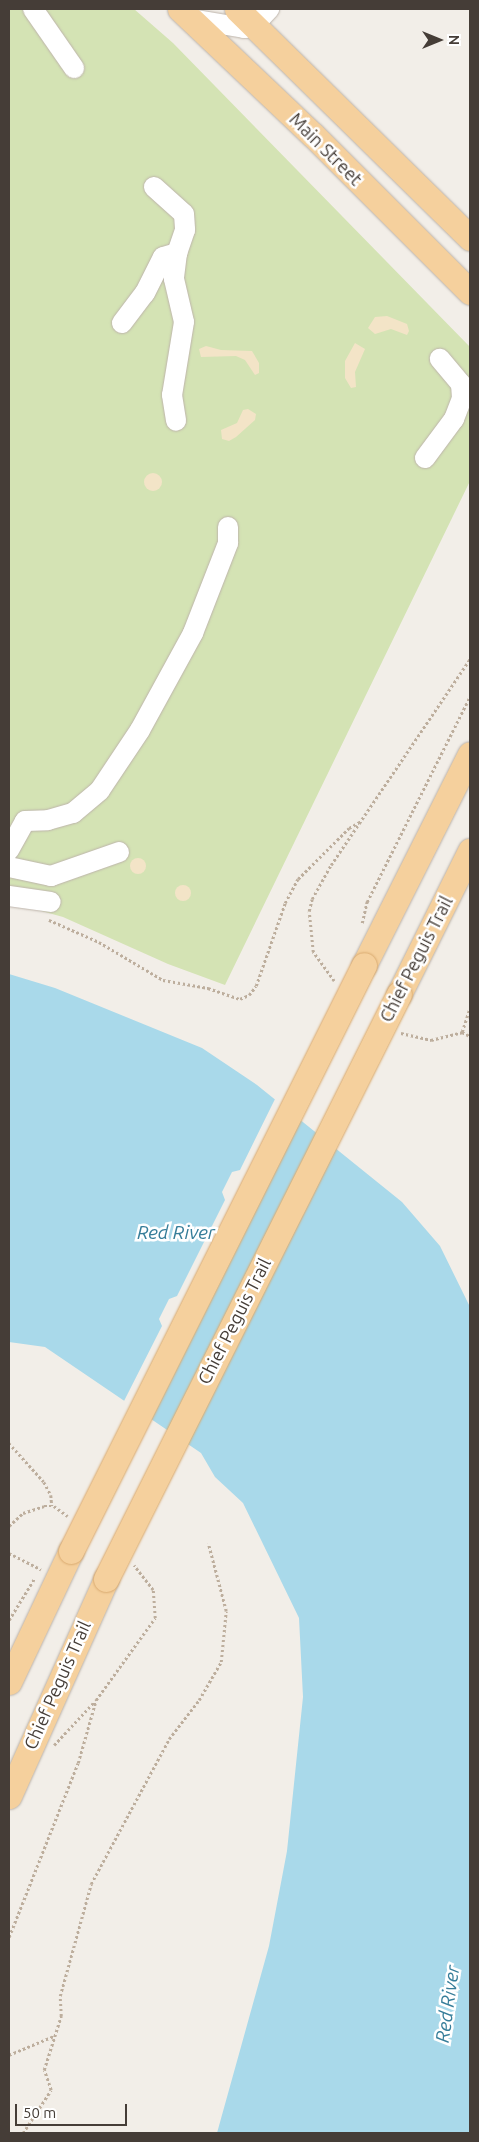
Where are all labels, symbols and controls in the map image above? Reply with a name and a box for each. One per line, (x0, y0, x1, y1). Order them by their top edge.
north arrow (414, 15, 464, 65)
text: N (446, 35, 462, 45)
street label: Main Street (285, 108, 367, 190)
street label: Chief Peguis Trail (375, 892, 457, 1026)
water label: Red River (137, 1222, 215, 1244)
street label: Chief Peguis Trail (193, 1254, 275, 1388)
street label: Chief Peguis Trail (19, 1617, 95, 1753)
water label: Red River (431, 1964, 465, 2044)
scale bar (18, 2094, 130, 2126)
text: 50 m (23, 2104, 56, 2121)

